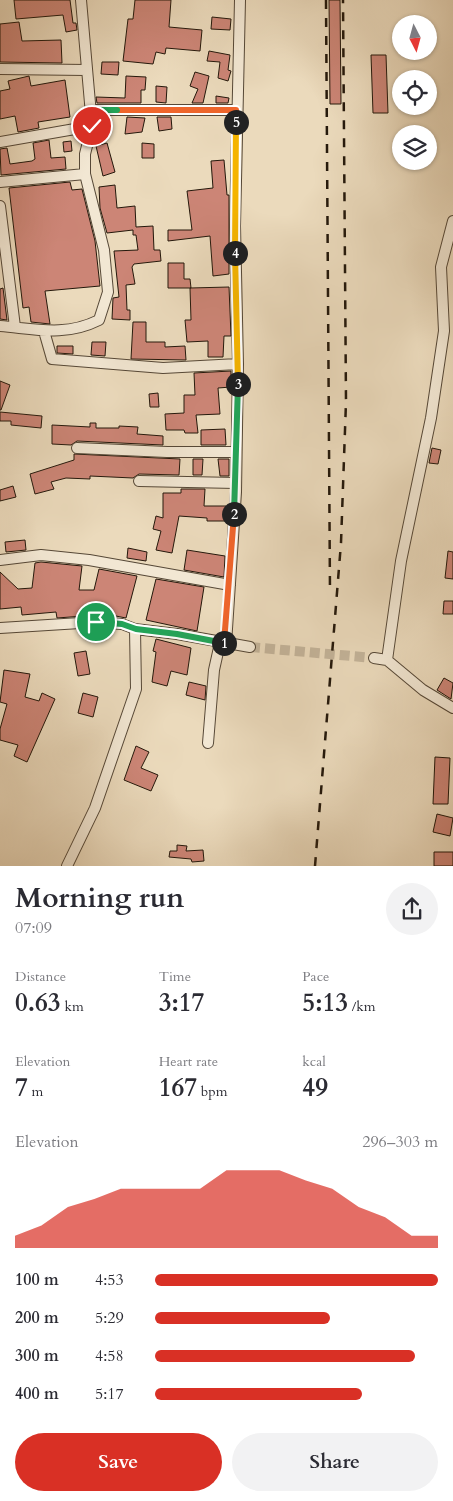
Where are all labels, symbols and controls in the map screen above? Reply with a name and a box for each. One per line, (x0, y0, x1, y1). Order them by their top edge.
north arrow (392, 15, 438, 60)
map controls (392, 15, 437, 170)
button: locate (392, 70, 437, 115)
pin (71, 105, 113, 147)
pin: 5 (224, 110, 248, 134)
icon: check (78, 112, 106, 140)
text: 5 (233, 113, 240, 132)
button: layers (392, 125, 437, 170)
pin: 4 (222, 240, 248, 266)
text: 4 (232, 244, 239, 263)
pin: 3 (226, 372, 250, 396)
text: 3 (235, 375, 242, 394)
pin: 2 (222, 502, 246, 526)
text: 2 (231, 505, 238, 524)
pin (75, 601, 117, 643)
icon: arrive (82, 608, 110, 636)
pin: 1 (212, 630, 236, 656)
text: 1 (221, 634, 228, 653)
text: Morning run (15, 879, 184, 917)
button: share (386, 883, 438, 935)
text: 07:09 (15, 917, 52, 939)
text: Distance (15, 967, 66, 986)
text: Time (159, 967, 191, 986)
text: Pace (302, 967, 329, 986)
text: 0.63 (15, 986, 61, 1020)
text: 3:17 (159, 986, 204, 1020)
text: 5:13 (302, 986, 348, 1020)
text: km (61, 997, 84, 1016)
text: /km (348, 997, 376, 1016)
text: Elevation (15, 1052, 71, 1071)
text: Heart rate (159, 1052, 218, 1071)
text: kcal (302, 1052, 326, 1071)
text: 7 (15, 1071, 28, 1105)
text: 167 (159, 1071, 197, 1105)
text: 49 (302, 1071, 328, 1105)
text: m (28, 1082, 43, 1101)
text: bpm (197, 1082, 228, 1101)
text: Elevation (15, 1131, 79, 1153)
text: 296–303 m (362, 1131, 438, 1153)
text: 100 m (15, 1269, 59, 1291)
text: 4:53 (95, 1269, 124, 1291)
text: 200 m (15, 1307, 59, 1329)
text: 5:29 (95, 1307, 124, 1329)
text: 300 m (15, 1345, 59, 1367)
text: 4:58 (95, 1345, 124, 1367)
text: 400 m (15, 1383, 59, 1405)
text: 5:17 (95, 1383, 124, 1405)
button: Save (15, 1433, 222, 1491)
button: Share (232, 1433, 438, 1491)

